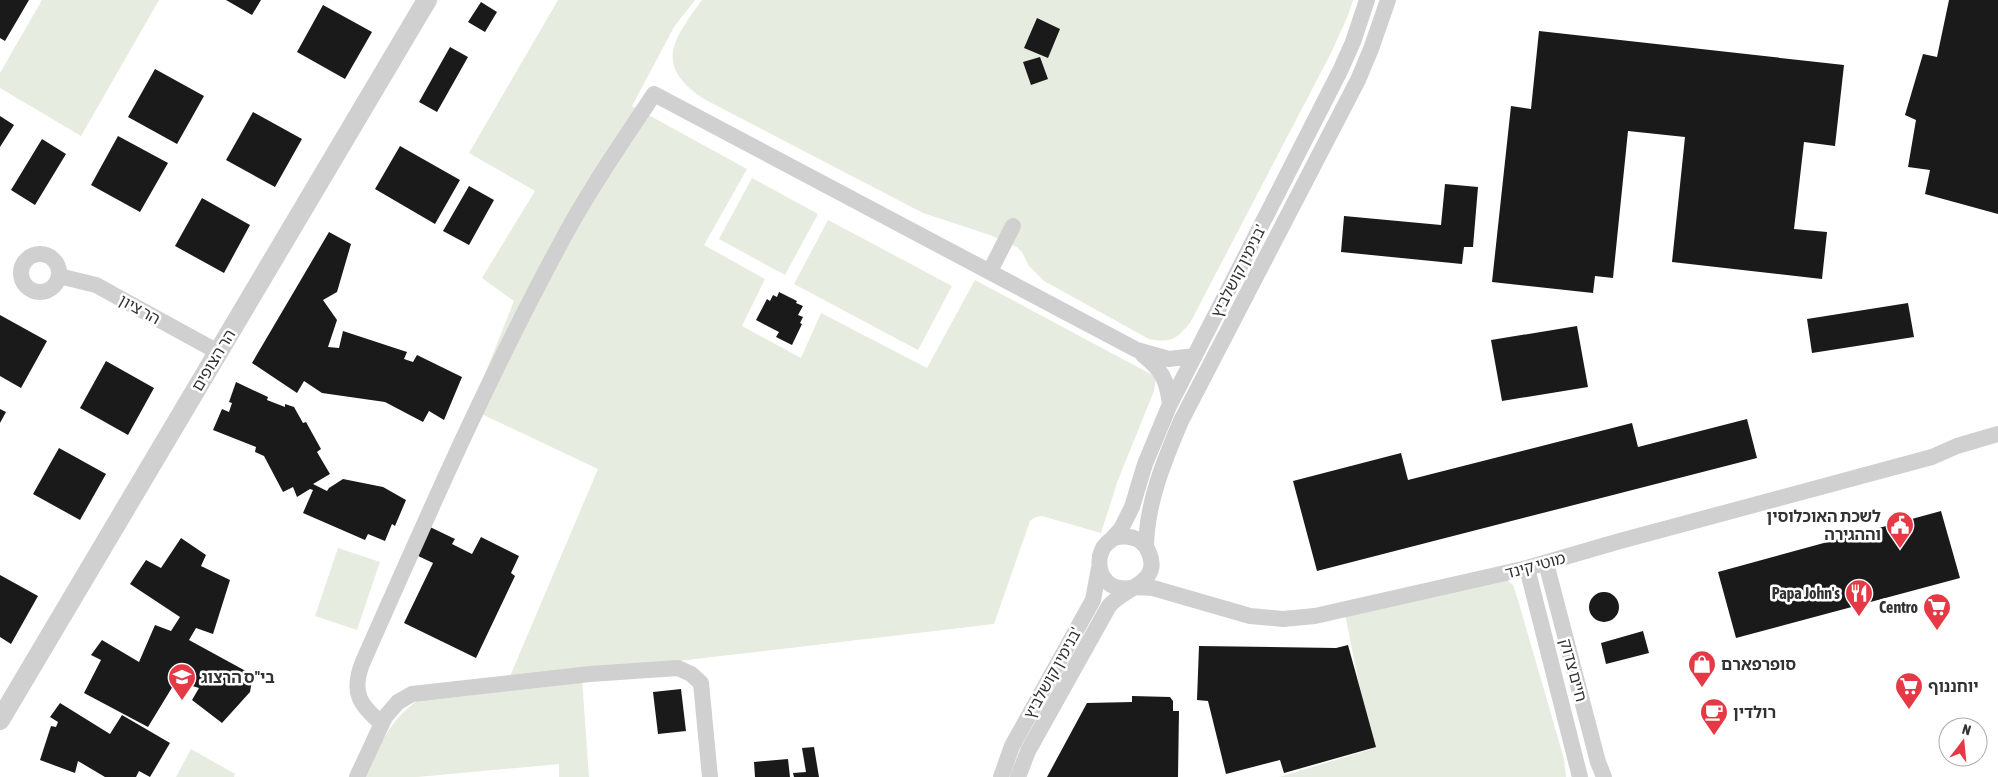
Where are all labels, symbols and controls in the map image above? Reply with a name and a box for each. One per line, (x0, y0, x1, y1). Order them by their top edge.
street label: בנימין קושלביץ' (1207, 221, 1269, 320)
street label: הר ציון (116, 290, 164, 328)
street label: הר הצופים (188, 326, 238, 394)
place label: לשכת האוכלוסין וההגירה (1767, 507, 1881, 543)
public building icon: לשכת האוכלוסין וההגירה (1885, 510, 1915, 549)
street label: מוטי קינד (1503, 548, 1567, 582)
restaurant icon: Papa John's (1844, 578, 1874, 617)
place label: Papa John's (1772, 584, 1840, 602)
supermarket icon: Centro (1922, 592, 1952, 631)
place label: Centro (1879, 598, 1918, 616)
street label: בנימין קושלביץ' (1020, 624, 1085, 722)
street label: חיים צדוק (1557, 636, 1591, 704)
shop icon: סופרפארם (1687, 649, 1717, 688)
place label: סופרפארם (1721, 655, 1796, 673)
school or university icon: בי"ס הרצוג (167, 662, 197, 701)
place label: בי"ס הרצוג (201, 668, 275, 686)
supermarket icon: יוחננוף (1894, 671, 1924, 710)
place label: יוחננוף (1928, 677, 1979, 695)
cafe icon: רולדין (1699, 697, 1729, 736)
place label: רולדין (1733, 703, 1776, 721)
north arrow (1938, 717, 1988, 767)
text: N (1960, 721, 1973, 738)

